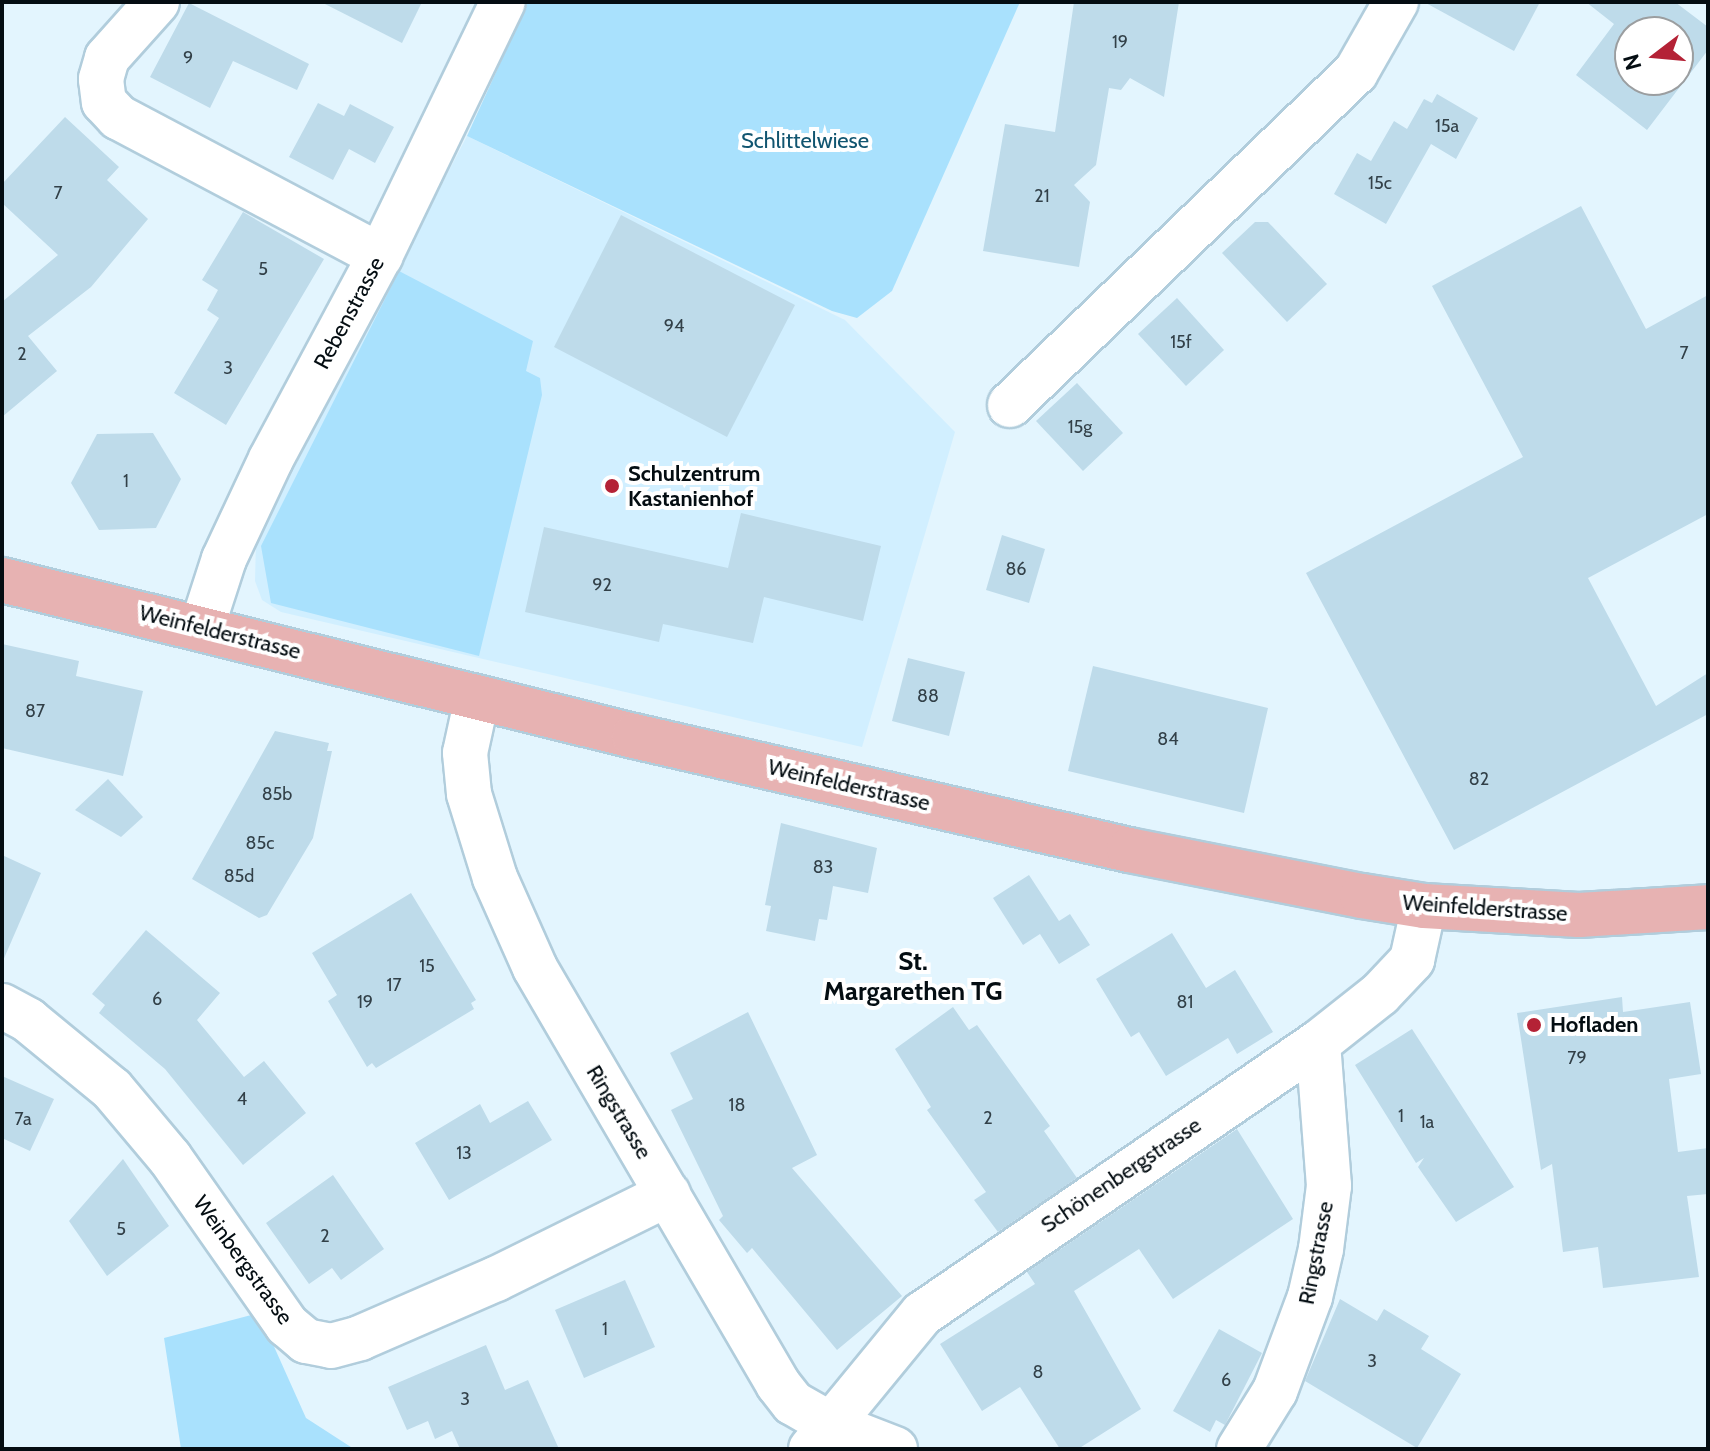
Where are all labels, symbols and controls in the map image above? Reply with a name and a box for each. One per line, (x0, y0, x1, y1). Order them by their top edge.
north arrow (1614, 16, 1694, 96)
house number: 19 (1112, 31, 1128, 53)
house number: 9 (183, 47, 193, 69)
text: N (1617, 51, 1647, 73)
house number: 15a (1435, 115, 1459, 137)
park label: Schlittelwiese (741, 128, 869, 154)
house number: 15c (1368, 172, 1392, 194)
house number: 7 (53, 182, 63, 204)
house number: 21 (1034, 185, 1050, 207)
street label: Rebenstrasse (308, 252, 390, 374)
house number: 5 (258, 258, 268, 280)
house number: 94 (664, 315, 684, 337)
house number: 15f (1170, 331, 1192, 353)
house number: 7 (1679, 342, 1689, 364)
house number: 2 (17, 343, 27, 365)
house number: 3 (223, 357, 233, 379)
house number: 15g (1068, 416, 1092, 438)
place label: Schulzentrum Kastanienhof (628, 460, 760, 512)
house number: 1 (123, 470, 129, 492)
marker: Schulzentrum Kastanienhof (603, 477, 621, 495)
house number: 86 (1005, 558, 1027, 580)
house number: 92 (592, 574, 612, 596)
street label: Weinfelderstrasse (137, 599, 303, 665)
house number: 88 (917, 685, 939, 707)
house number: 87 (25, 700, 45, 722)
house number: 84 (1157, 728, 1179, 750)
street label: Weinfelderstrasse (766, 754, 932, 816)
house number: 82 (1469, 768, 1489, 790)
house number: 85b (262, 783, 292, 805)
house number: 85c (246, 832, 274, 854)
house number: 83 (813, 856, 833, 878)
house number: 85d (224, 865, 254, 887)
street label: Weinfelderstrasse (1402, 889, 1568, 927)
district label: St. Margarethen TG (824, 946, 1002, 1008)
house number: 15 (419, 955, 435, 977)
house number: 17 (387, 974, 401, 996)
house number: 6 (152, 988, 162, 1010)
house number: 19 (357, 991, 373, 1013)
house number: 81 (1177, 991, 1193, 1013)
place label: Hofladen (1550, 1012, 1638, 1038)
marker: Hofladen (1525, 1016, 1543, 1034)
house number: 79 (1567, 1047, 1587, 1069)
street label: Ringstrasse (581, 1060, 657, 1164)
house number: 4 (237, 1088, 247, 1110)
house number: 18 (729, 1094, 745, 1116)
house number: 1 (1398, 1105, 1404, 1127)
house number: 2 (983, 1107, 993, 1129)
house number: 7a (14, 1108, 32, 1130)
house number: 1a (1420, 1111, 1434, 1133)
street label: Schönenbergstrasse (1036, 1112, 1206, 1238)
house number: 13 (456, 1142, 472, 1164)
street label: Weinbergstrasse (187, 1190, 299, 1330)
street label: Ringstrasse (1293, 1199, 1339, 1307)
house number: 5 (116, 1218, 126, 1240)
house number: 2 (320, 1225, 330, 1247)
house number: 1 (602, 1318, 608, 1340)
house number: 3 (1367, 1350, 1377, 1372)
house number: 8 (1033, 1361, 1043, 1383)
house number: 6 (1221, 1369, 1231, 1391)
house number: 3 (460, 1388, 470, 1410)

